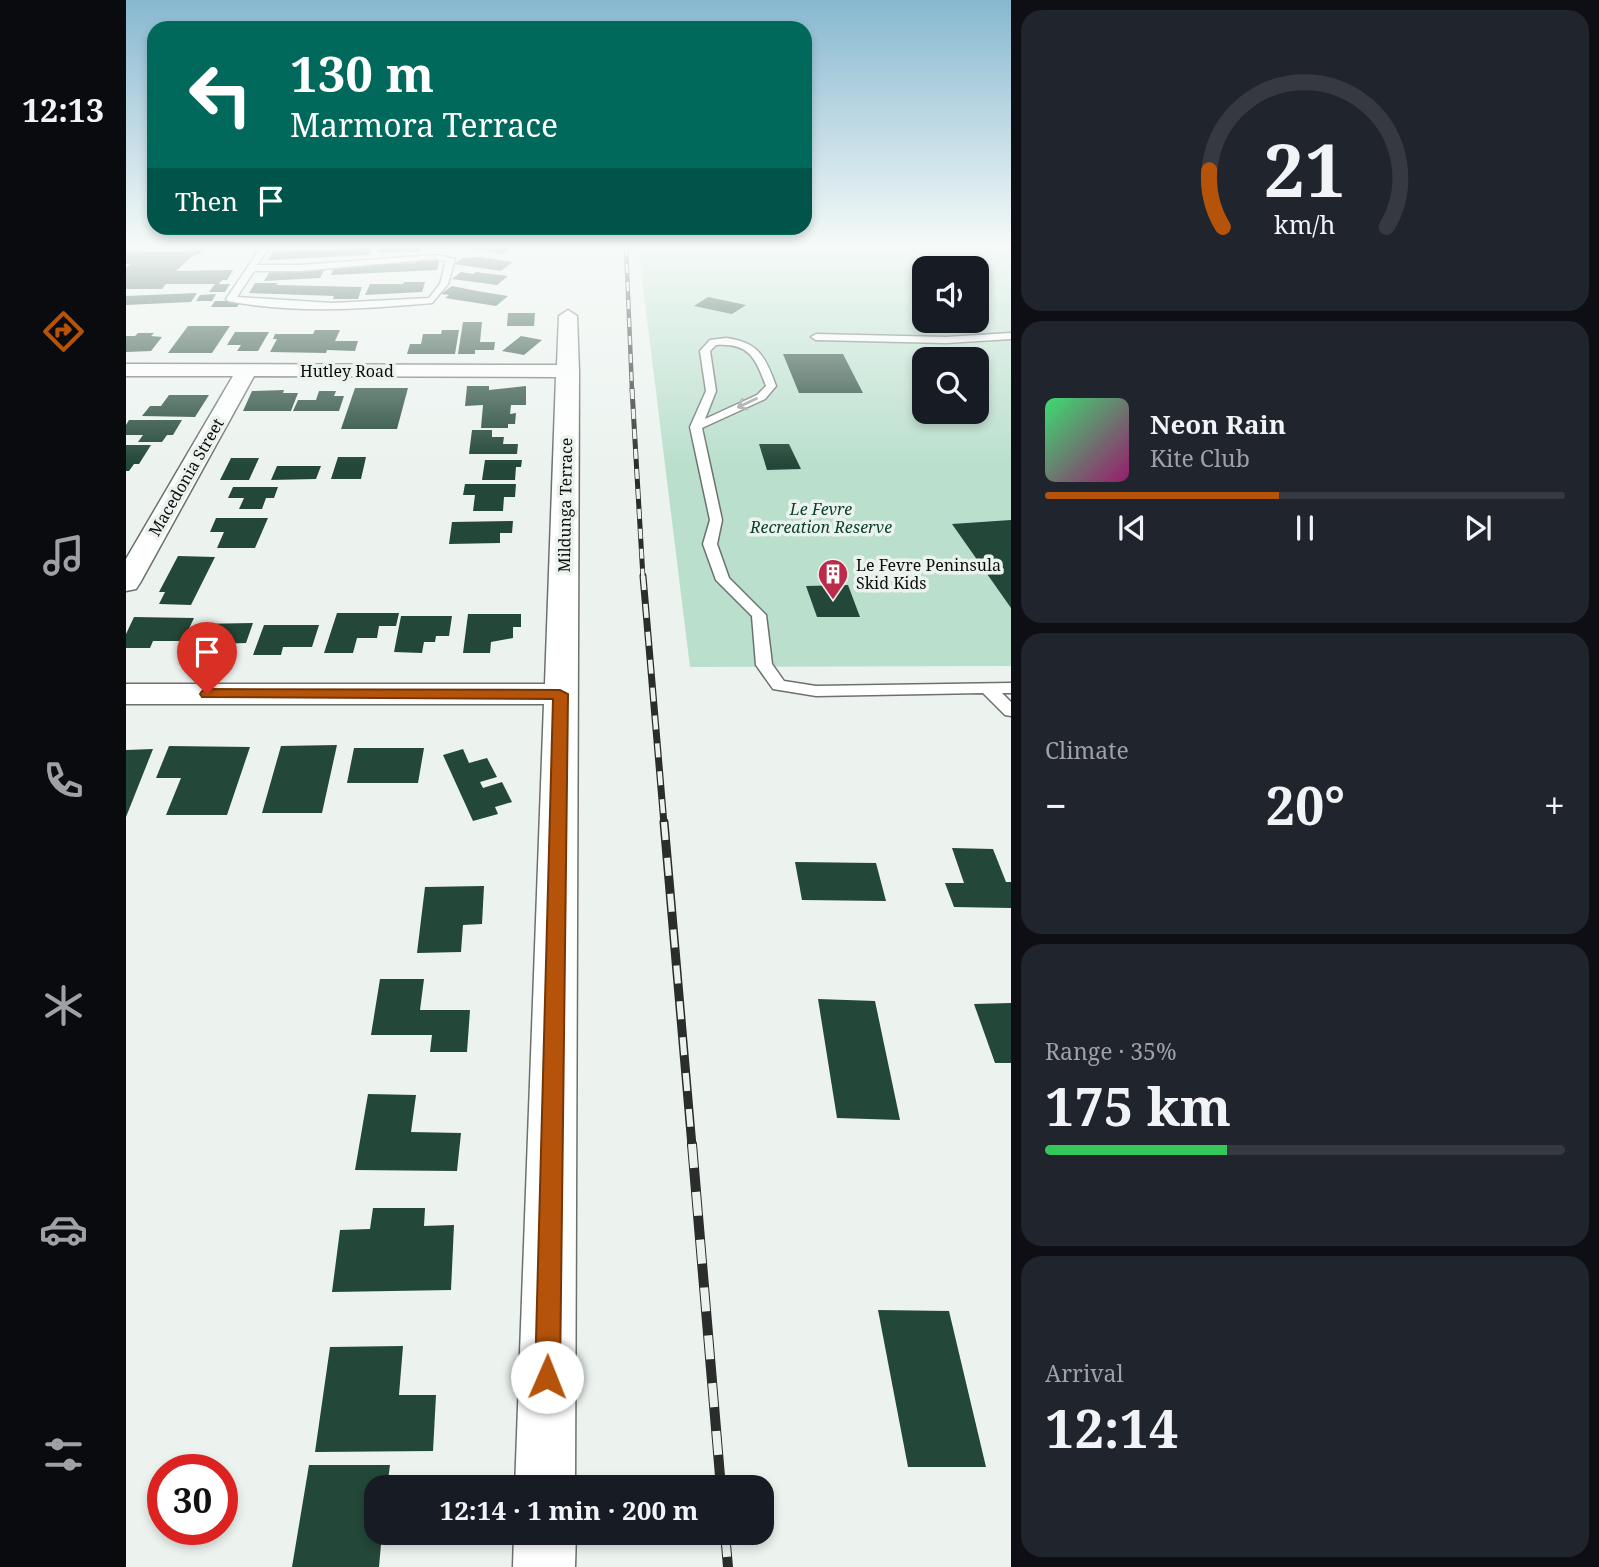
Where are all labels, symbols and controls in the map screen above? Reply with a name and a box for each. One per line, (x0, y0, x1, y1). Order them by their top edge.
text: 130 m (290, 40, 434, 106)
icon: left (175, 49, 266, 140)
text: 12:13 (22, 88, 104, 131)
text: Marmora Terrace (290, 103, 558, 146)
text: 21 (1264, 119, 1346, 218)
icon: arrive (252, 182, 290, 220)
text: Then (175, 183, 238, 219)
text: km/h (1274, 207, 1336, 241)
map controls (912, 256, 989, 424)
button: sound (912, 256, 989, 333)
icon: directions (39, 307, 88, 356)
button: search (912, 347, 989, 424)
street label: Hutley Road (300, 360, 394, 382)
one-way arrow (737, 397, 759, 410)
text: Neon Rain (1150, 406, 1286, 442)
street label: Macedonia Street (143, 414, 229, 540)
street label: Mildunga Terrace (553, 437, 577, 573)
text: Kite Club (1150, 442, 1250, 474)
park label: Le Fevre Recreation Reserve (749, 498, 892, 538)
icon: previous (1113, 509, 1151, 547)
icon: pause (1286, 509, 1324, 547)
icon: next (1459, 509, 1497, 547)
icon: music (39, 531, 88, 580)
place label: Le Fevre Peninsula Skid Kids (856, 554, 1001, 594)
building icon: Le Fevre Peninsula Skid Kids (816, 557, 850, 601)
pin (177, 622, 237, 694)
icon: arrive (188, 633, 226, 671)
text: Climate (1045, 734, 1129, 766)
icon: phone (39, 756, 88, 805)
text: 20° (1266, 769, 1345, 840)
text: − (1045, 779, 1067, 831)
text: + (1544, 779, 1565, 831)
icon: climate (39, 981, 88, 1030)
text: Range · 35% (1045, 1035, 1177, 1067)
text: 175 km (1045, 1070, 1231, 1141)
icon: car (39, 1205, 88, 1254)
position arrow (510, 1340, 584, 1414)
text: Arrival (1045, 1357, 1124, 1389)
text: 12:14 (1045, 1392, 1178, 1463)
icon: filters (39, 1430, 88, 1479)
speed limit sign: 30 (147, 1454, 238, 1545)
text: 12:14 · 1 min · 200 m (439, 1492, 699, 1528)

